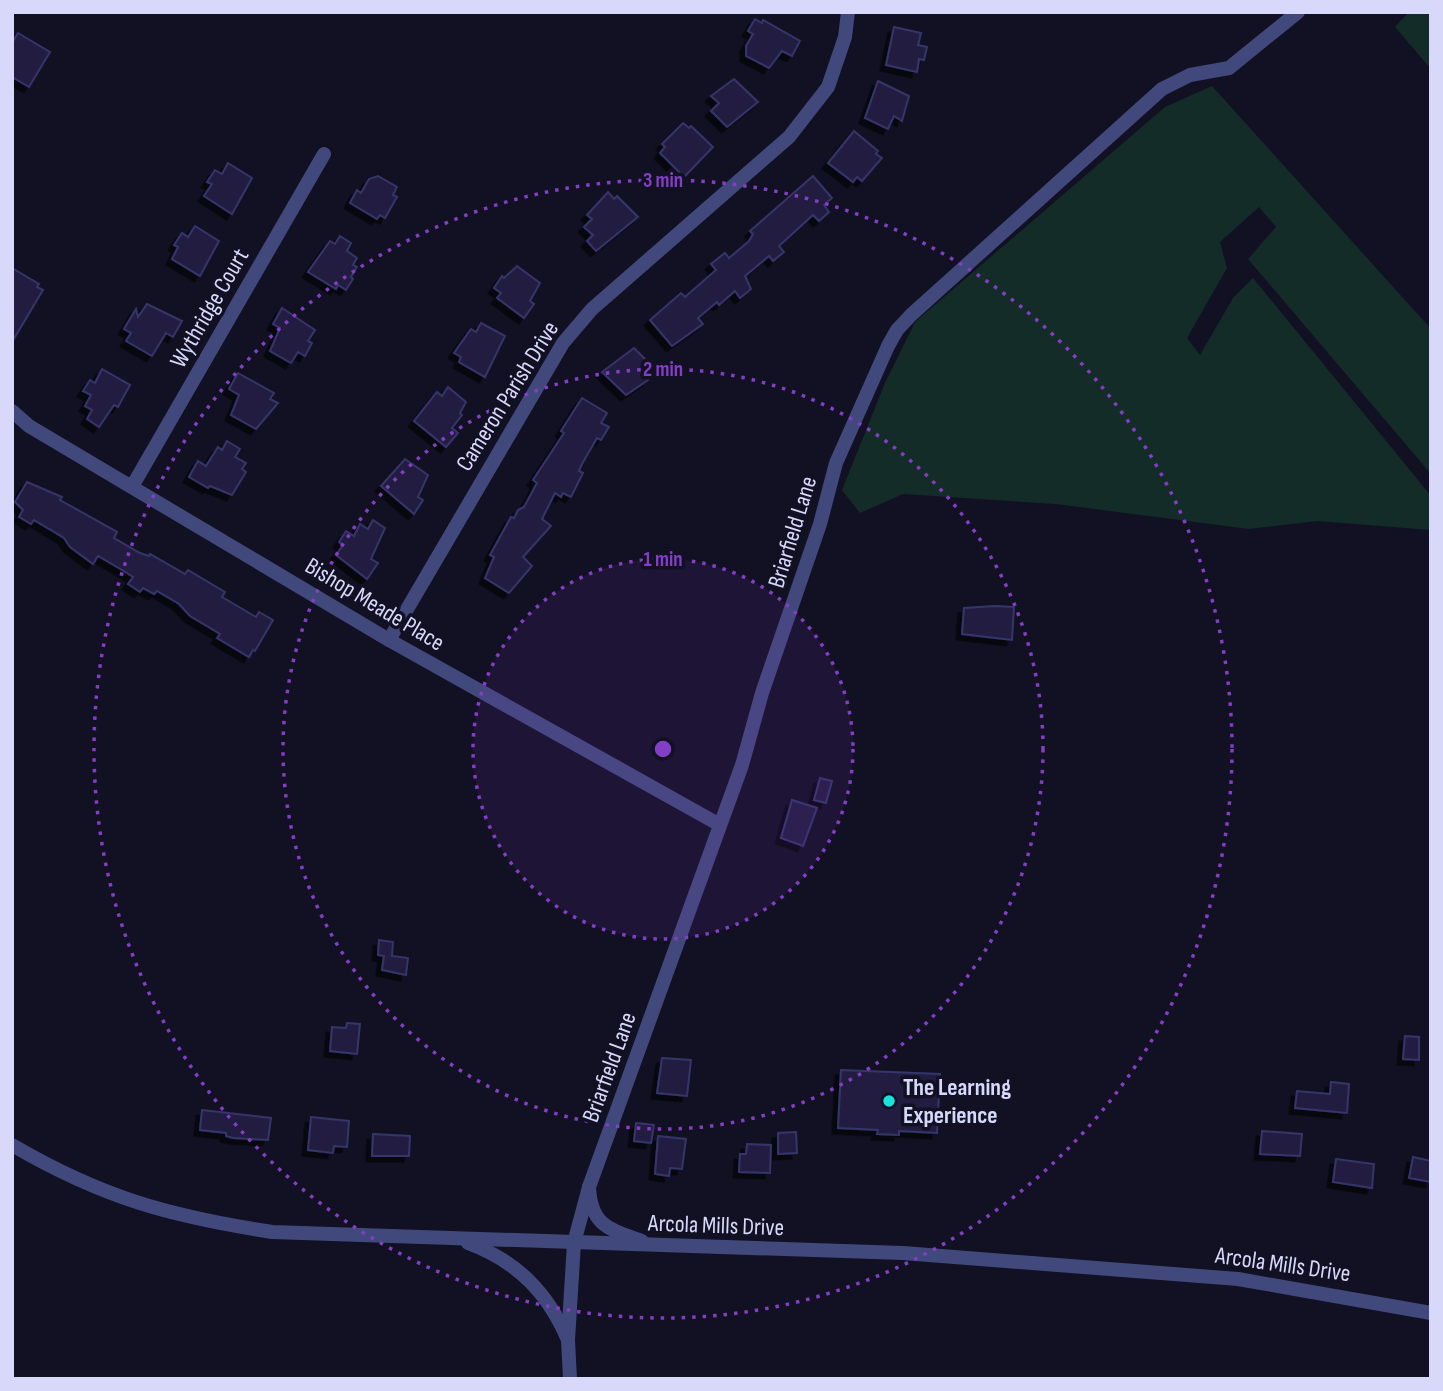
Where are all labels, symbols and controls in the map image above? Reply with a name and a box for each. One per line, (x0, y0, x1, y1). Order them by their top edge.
text: 3 min (643, 168, 683, 193)
street label: Wythridge Court (164, 244, 255, 373)
street label: Cameron Parish Drive (450, 316, 565, 477)
text: 2 min (643, 357, 683, 382)
street label: Briarfield Lane (762, 473, 823, 591)
text: 1 min (643, 547, 683, 572)
street label: Bishop Meade Place (300, 551, 450, 657)
centre of rings (651, 737, 675, 761)
street label: Briarfield Lane (576, 1008, 643, 1126)
place label: The Learning Experience (903, 1073, 1011, 1130)
marker: The Learning Experience (881, 1093, 897, 1109)
street label: Arcola Mills Drive (646, 1209, 785, 1242)
street label: Arcola Mills Drive (1212, 1241, 1352, 1288)

